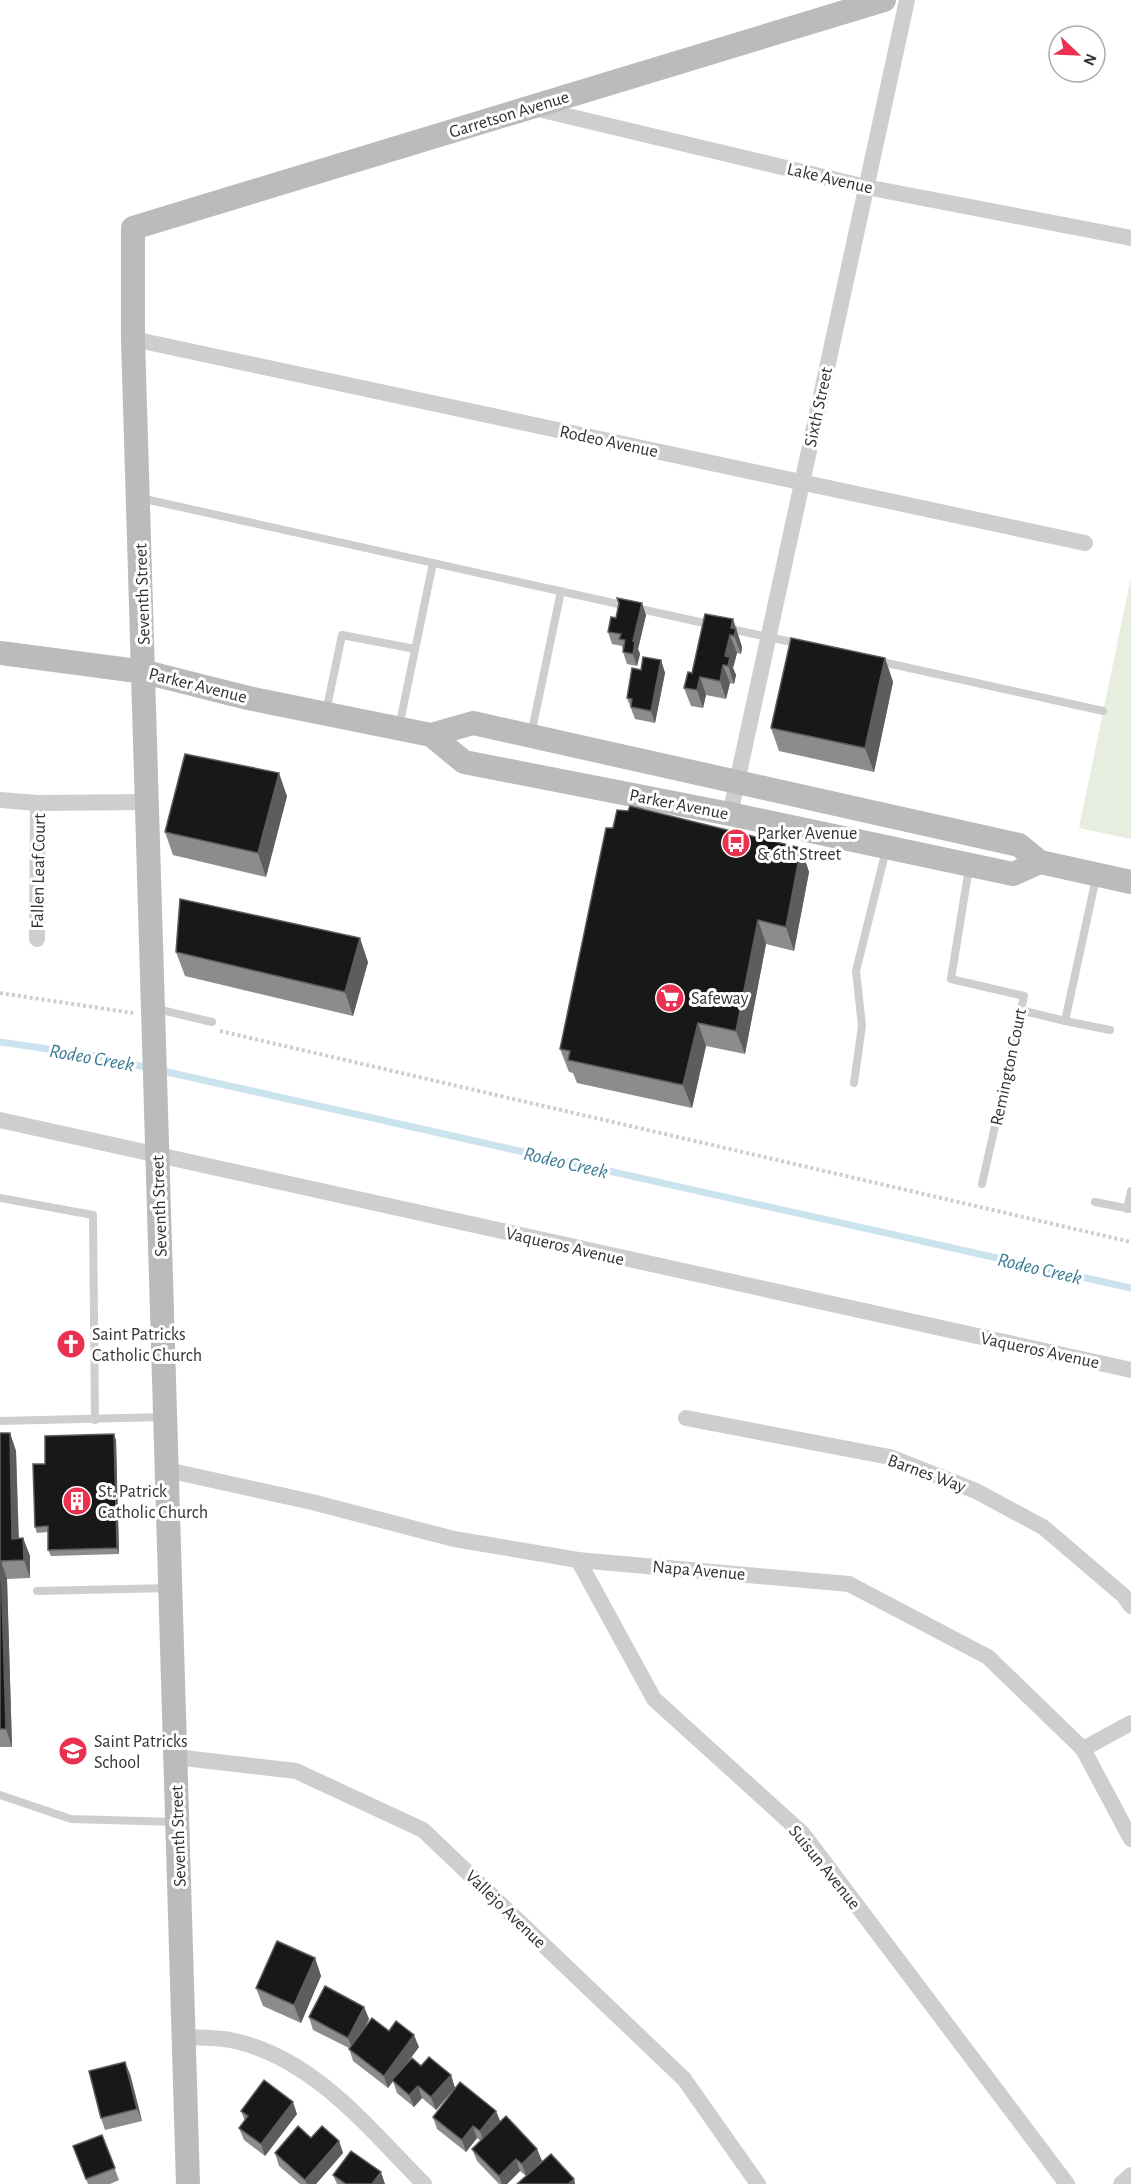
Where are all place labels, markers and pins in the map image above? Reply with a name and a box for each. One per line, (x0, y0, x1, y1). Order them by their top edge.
place label: Parker Avenue & 6th Street (757, 825, 857, 864)
bus stop icon: Parker Avenue & 6th Street (720, 827, 752, 859)
supermarket icon: Safeway (654, 982, 686, 1014)
place label: Safeway (691, 990, 749, 1008)
place label: Saint Patricks Catholic Church (92, 1326, 202, 1365)
church icon: Saint Patricks Catholic Church (55, 1328, 87, 1360)
place label: St. Patrick Catholic Church (98, 1483, 208, 1522)
building icon: St. Patrick Catholic Church (61, 1485, 93, 1517)
place label: Saint Patricks School (94, 1733, 188, 1772)
school or university icon: Saint Patricks School (57, 1735, 89, 1767)

